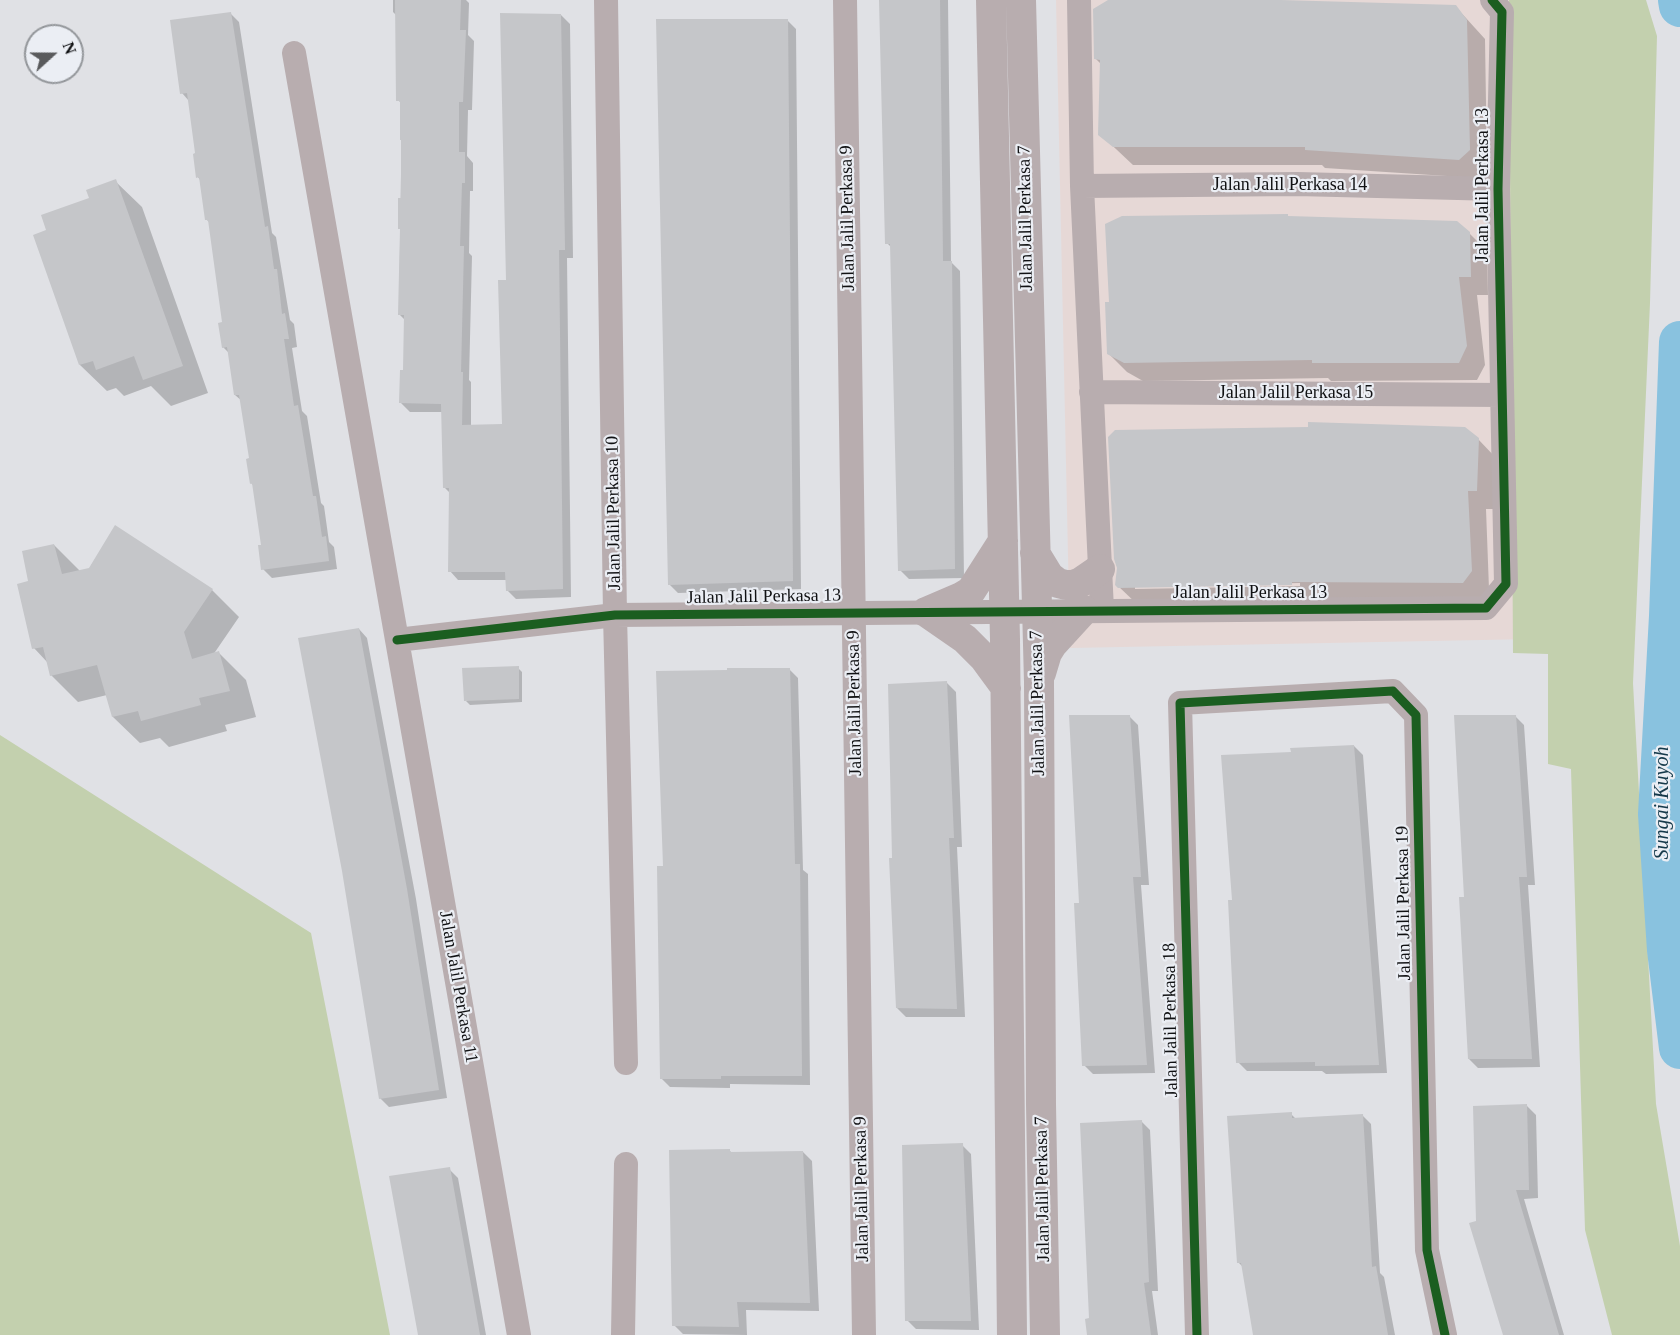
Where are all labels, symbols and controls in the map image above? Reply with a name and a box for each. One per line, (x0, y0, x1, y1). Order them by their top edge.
north arrow (24, 24, 84, 84)
text: N (59, 40, 79, 57)
street label: Jalan Jalil Perkasa 13 (1472, 108, 1494, 262)
street label: Jalan Jalil Perkasa 9 (836, 145, 860, 291)
street label: Jalan Jalil Perkasa 7 (1014, 145, 1038, 291)
street label: Jalan Jalil Perkasa 14 (1213, 174, 1367, 196)
street label: Jalan Jalil Perkasa 15 (1219, 382, 1373, 404)
street label: Jalan Jalil Perkasa 10 (602, 436, 626, 590)
street label: Jalan Jalil Perkasa 13 (1173, 582, 1327, 604)
street label: Jalan Jalil Perkasa 13 (687, 585, 841, 609)
street label: Jalan Jalil Perkasa 9 (843, 630, 867, 776)
street label: Jalan Jalil Perkasa 7 (1026, 630, 1050, 776)
water label: Sungai Kuyoh (1651, 747, 1675, 859)
street label: Jalan Jalil Perkasa 19 (1392, 826, 1416, 980)
street label: Jalan Jalil Perkasa 11 (434, 909, 482, 1065)
street label: Jalan Jalil Perkasa 18 (1159, 943, 1183, 1097)
street label: Jalan Jalil Perkasa 9 (850, 1116, 874, 1262)
street label: Jalan Jalil Perkasa 7 (1031, 1116, 1055, 1262)

